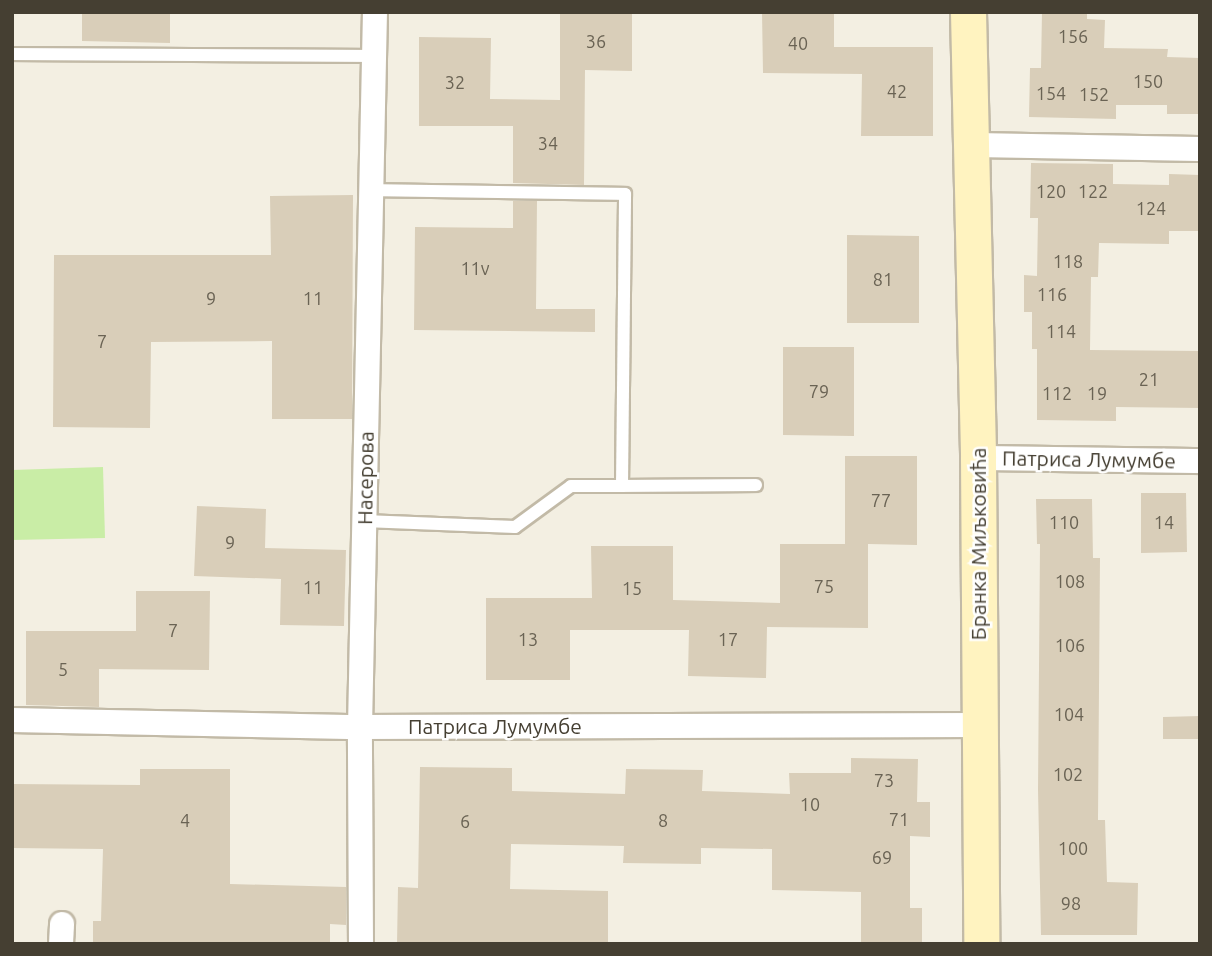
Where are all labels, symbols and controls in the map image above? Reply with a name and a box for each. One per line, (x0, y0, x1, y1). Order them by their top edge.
house number: 156 (1058, 25, 1088, 47)
house number: 36 (586, 30, 606, 52)
house number: 40 (788, 32, 808, 54)
house number: 150 (1133, 70, 1163, 92)
house number: 32 (445, 71, 465, 93)
house number: 42 (887, 80, 907, 102)
house number: 154 (1036, 82, 1066, 104)
house number: 152 (1079, 83, 1109, 105)
house number: 34 (538, 132, 558, 154)
house number: 120 (1036, 180, 1066, 202)
house number: 122 (1078, 180, 1108, 202)
house number: 124 (1136, 197, 1166, 219)
house number: 118 (1053, 250, 1083, 272)
house number: 11v (460, 257, 490, 279)
house number: 81 (873, 268, 893, 290)
house number: 116 (1037, 283, 1067, 305)
house number: 9 (206, 287, 216, 309)
house number: 11 (303, 287, 323, 309)
house number: 114 (1046, 320, 1076, 342)
house number: 7 (97, 330, 107, 352)
house number: 21 (1139, 368, 1159, 390)
house number: 79 (809, 380, 829, 402)
house number: 112 (1042, 382, 1072, 404)
house number: 19 (1087, 382, 1107, 404)
street label: Насерова (352, 431, 378, 525)
street label: Патриса Лумумбе (1002, 445, 1176, 473)
street label: Бранка Миљковића (965, 448, 991, 640)
house number: 77 (871, 489, 891, 511)
house number: 110 (1049, 511, 1079, 533)
house number: 14 (1154, 511, 1174, 533)
house number: 9 (225, 531, 235, 553)
house number: 108 (1055, 570, 1085, 592)
house number: 75 (814, 575, 834, 597)
house number: 11 (303, 576, 323, 598)
house number: 15 (622, 577, 642, 599)
house number: 7 (168, 619, 178, 641)
house number: 13 (518, 628, 538, 650)
house number: 17 (718, 628, 738, 650)
house number: 106 (1055, 634, 1085, 656)
house number: 5 (58, 658, 68, 680)
house number: 104 (1054, 703, 1084, 725)
street label: Патриса Лумумбе (408, 713, 582, 739)
house number: 102 (1053, 763, 1083, 785)
house number: 73 (874, 769, 894, 791)
house number: 10 (800, 793, 820, 815)
house number: 71 (889, 808, 909, 830)
house number: 4 (180, 809, 190, 831)
house number: 8 (658, 809, 668, 831)
house number: 6 (460, 810, 470, 832)
house number: 100 (1058, 837, 1088, 859)
house number: 69 (872, 846, 892, 868)
house number: 98 (1061, 892, 1081, 914)

